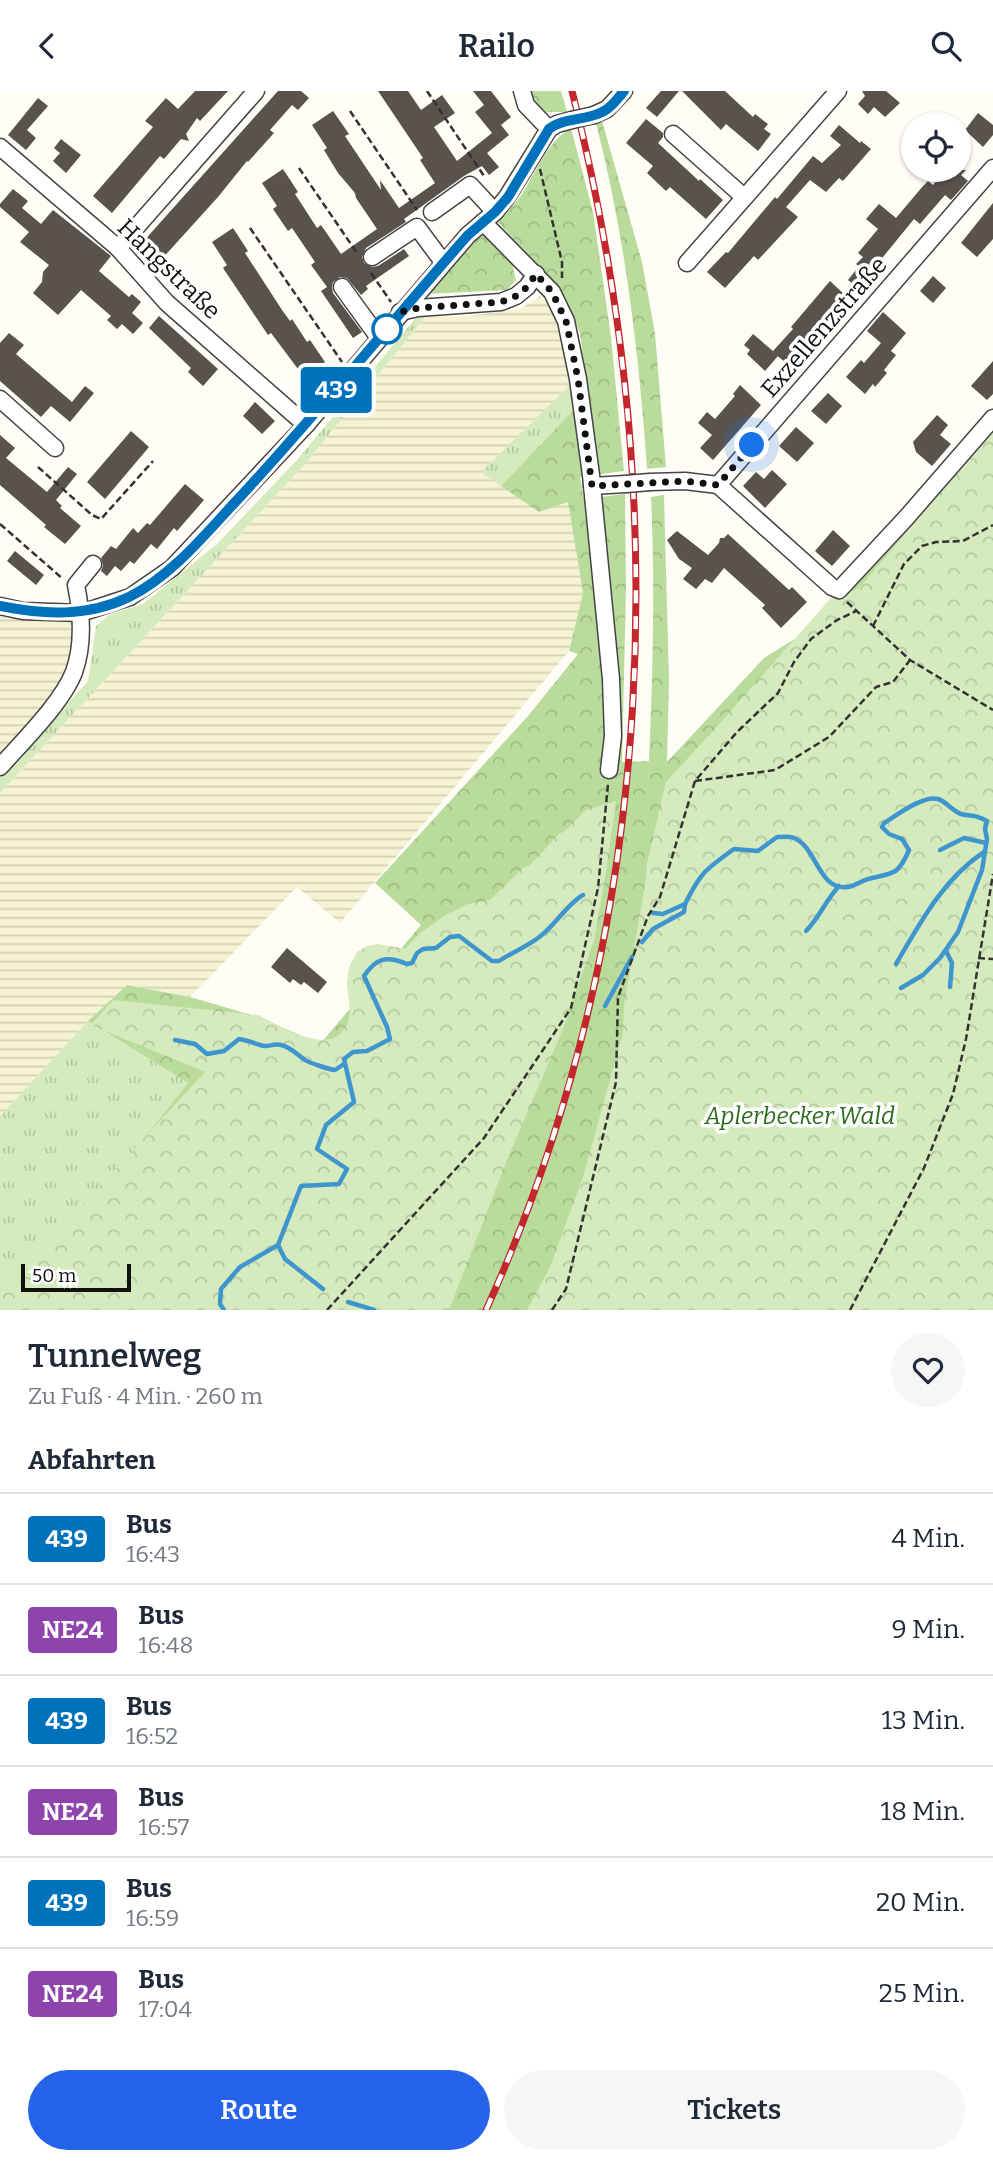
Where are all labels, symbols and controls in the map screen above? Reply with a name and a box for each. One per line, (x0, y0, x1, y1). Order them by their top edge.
icon: back (28, 27, 66, 65)
text: Railo (458, 27, 535, 65)
icon: search (927, 27, 965, 65)
map controls (901, 112, 971, 182)
button: locate (901, 112, 971, 182)
street label: Hangstraße (112, 213, 226, 325)
street label: Exzellenzstraße (755, 251, 893, 403)
unlabelled marker (372, 314, 402, 344)
line badge: 439 (296, 367, 376, 413)
text: 439 (315, 376, 357, 404)
your location (734, 427, 769, 462)
park label: Aplerbecker Wald (704, 1102, 895, 1130)
scale bar (21, 1261, 131, 1293)
text: 50 m (32, 1264, 76, 1287)
button: heart (891, 1333, 965, 1407)
text: Tunnelweg (28, 1336, 201, 1376)
text: Zu Fuß · 4 Min. · 260 m (28, 1382, 263, 1410)
text: Abfahrten (28, 1445, 155, 1476)
text: Bus (126, 1509, 172, 1540)
text: 4 Min. (892, 1523, 965, 1554)
text: 439 (45, 1525, 88, 1553)
text: 16:43 (126, 1540, 180, 1568)
text: Bus (138, 1600, 184, 1631)
text: 9 Min. (892, 1614, 965, 1645)
text: NE24 (42, 1616, 103, 1644)
text: 16:48 (138, 1631, 193, 1659)
text: Bus (126, 1691, 172, 1722)
text: 13 Min. (881, 1705, 965, 1736)
text: 439 (45, 1707, 88, 1735)
text: 16:52 (126, 1722, 178, 1750)
text: Bus (138, 1782, 184, 1813)
text: 18 Min. (881, 1796, 965, 1827)
text: NE24 (42, 1798, 103, 1826)
text: 16:57 (138, 1813, 189, 1841)
text: Bus (126, 1873, 172, 1904)
text: 20 Min. (876, 1887, 965, 1918)
text: 439 (45, 1889, 88, 1917)
text: 16:59 (126, 1904, 179, 1932)
text: Bus (138, 1964, 184, 1995)
text: 25 Min. (879, 1978, 965, 2009)
text: NE24 (42, 1980, 103, 2008)
text: 17:04 (138, 1995, 192, 2023)
button: Route (28, 2070, 490, 2150)
button: Tickets (504, 2070, 965, 2150)

